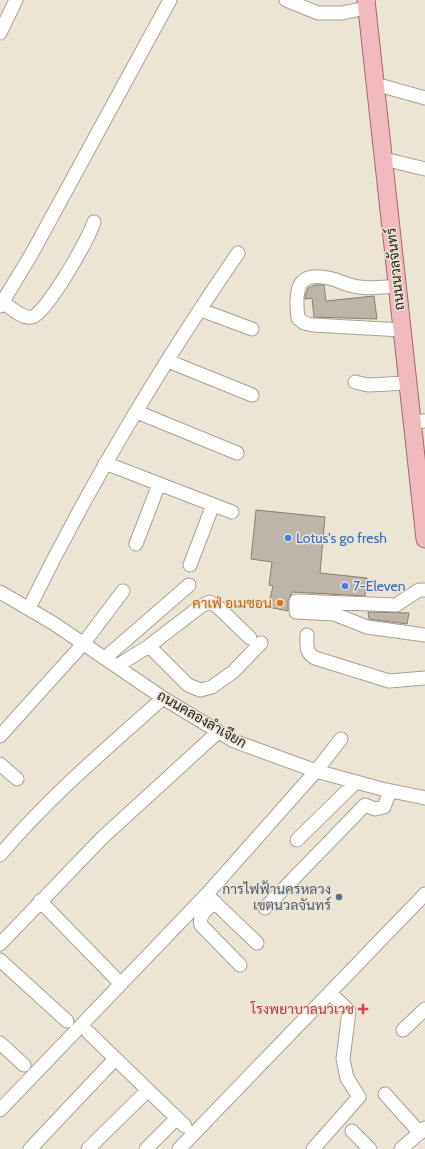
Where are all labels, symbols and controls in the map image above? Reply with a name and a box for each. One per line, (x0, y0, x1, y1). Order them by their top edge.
street label: ถนนนวลจันทร์ (382, 227, 408, 311)
place label: Lotus's go fresh (296, 529, 387, 547)
marker: Lotus's go fresh (283, 533, 293, 543)
place label: 7-Eleven (353, 577, 406, 595)
marker: 7-Eleven (340, 581, 350, 591)
place label: คาเฟ่ อเมซอน (192, 594, 272, 612)
marker: คาเฟ่ อเมซอน (275, 598, 285, 608)
street label: ถนนคลองลำเจียก (154, 686, 250, 752)
place label: การไฟฟ้านครหลวง เขตนวลจันทร์ (222, 880, 331, 914)
marker: การไฟฟ้านครหลวง เขตนวลจันทร์ (334, 892, 344, 902)
place label: โรงพยาบาลนวเวช (250, 1000, 354, 1018)
marker: โรงพยาบาลนวเวช (357, 1003, 369, 1015)

